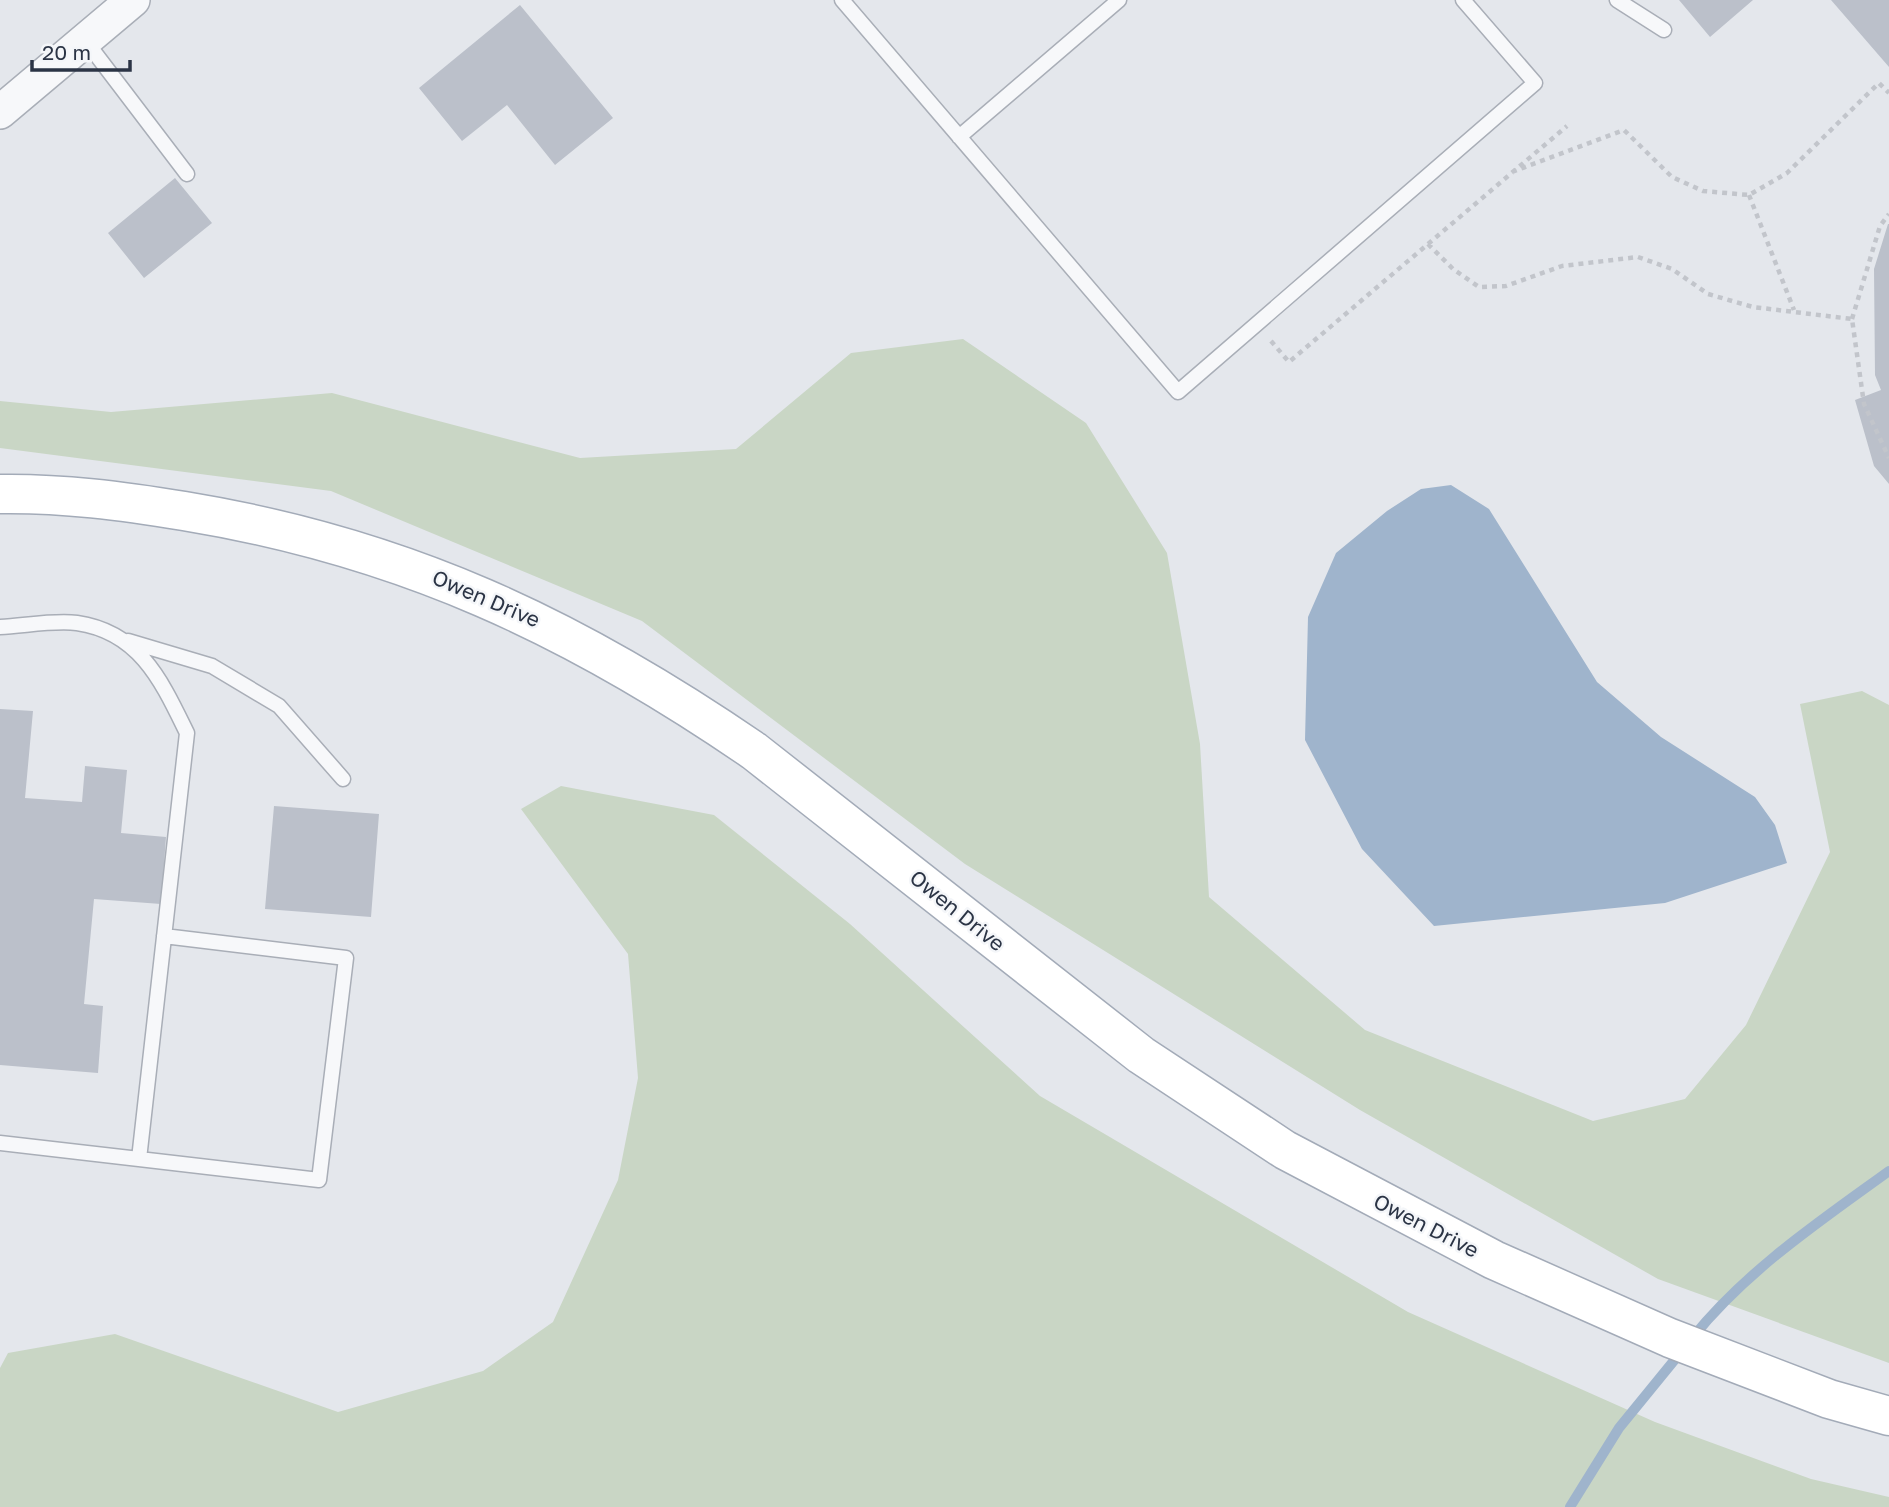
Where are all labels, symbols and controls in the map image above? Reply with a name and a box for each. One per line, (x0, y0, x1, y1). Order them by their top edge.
scale bar (32, 28, 130, 72)
text: 20 m (42, 39, 91, 65)
street label: Owen Drive (429, 564, 544, 632)
street label: Owen Drive (905, 864, 1010, 956)
street label: Owen Drive (1369, 1187, 1483, 1263)

